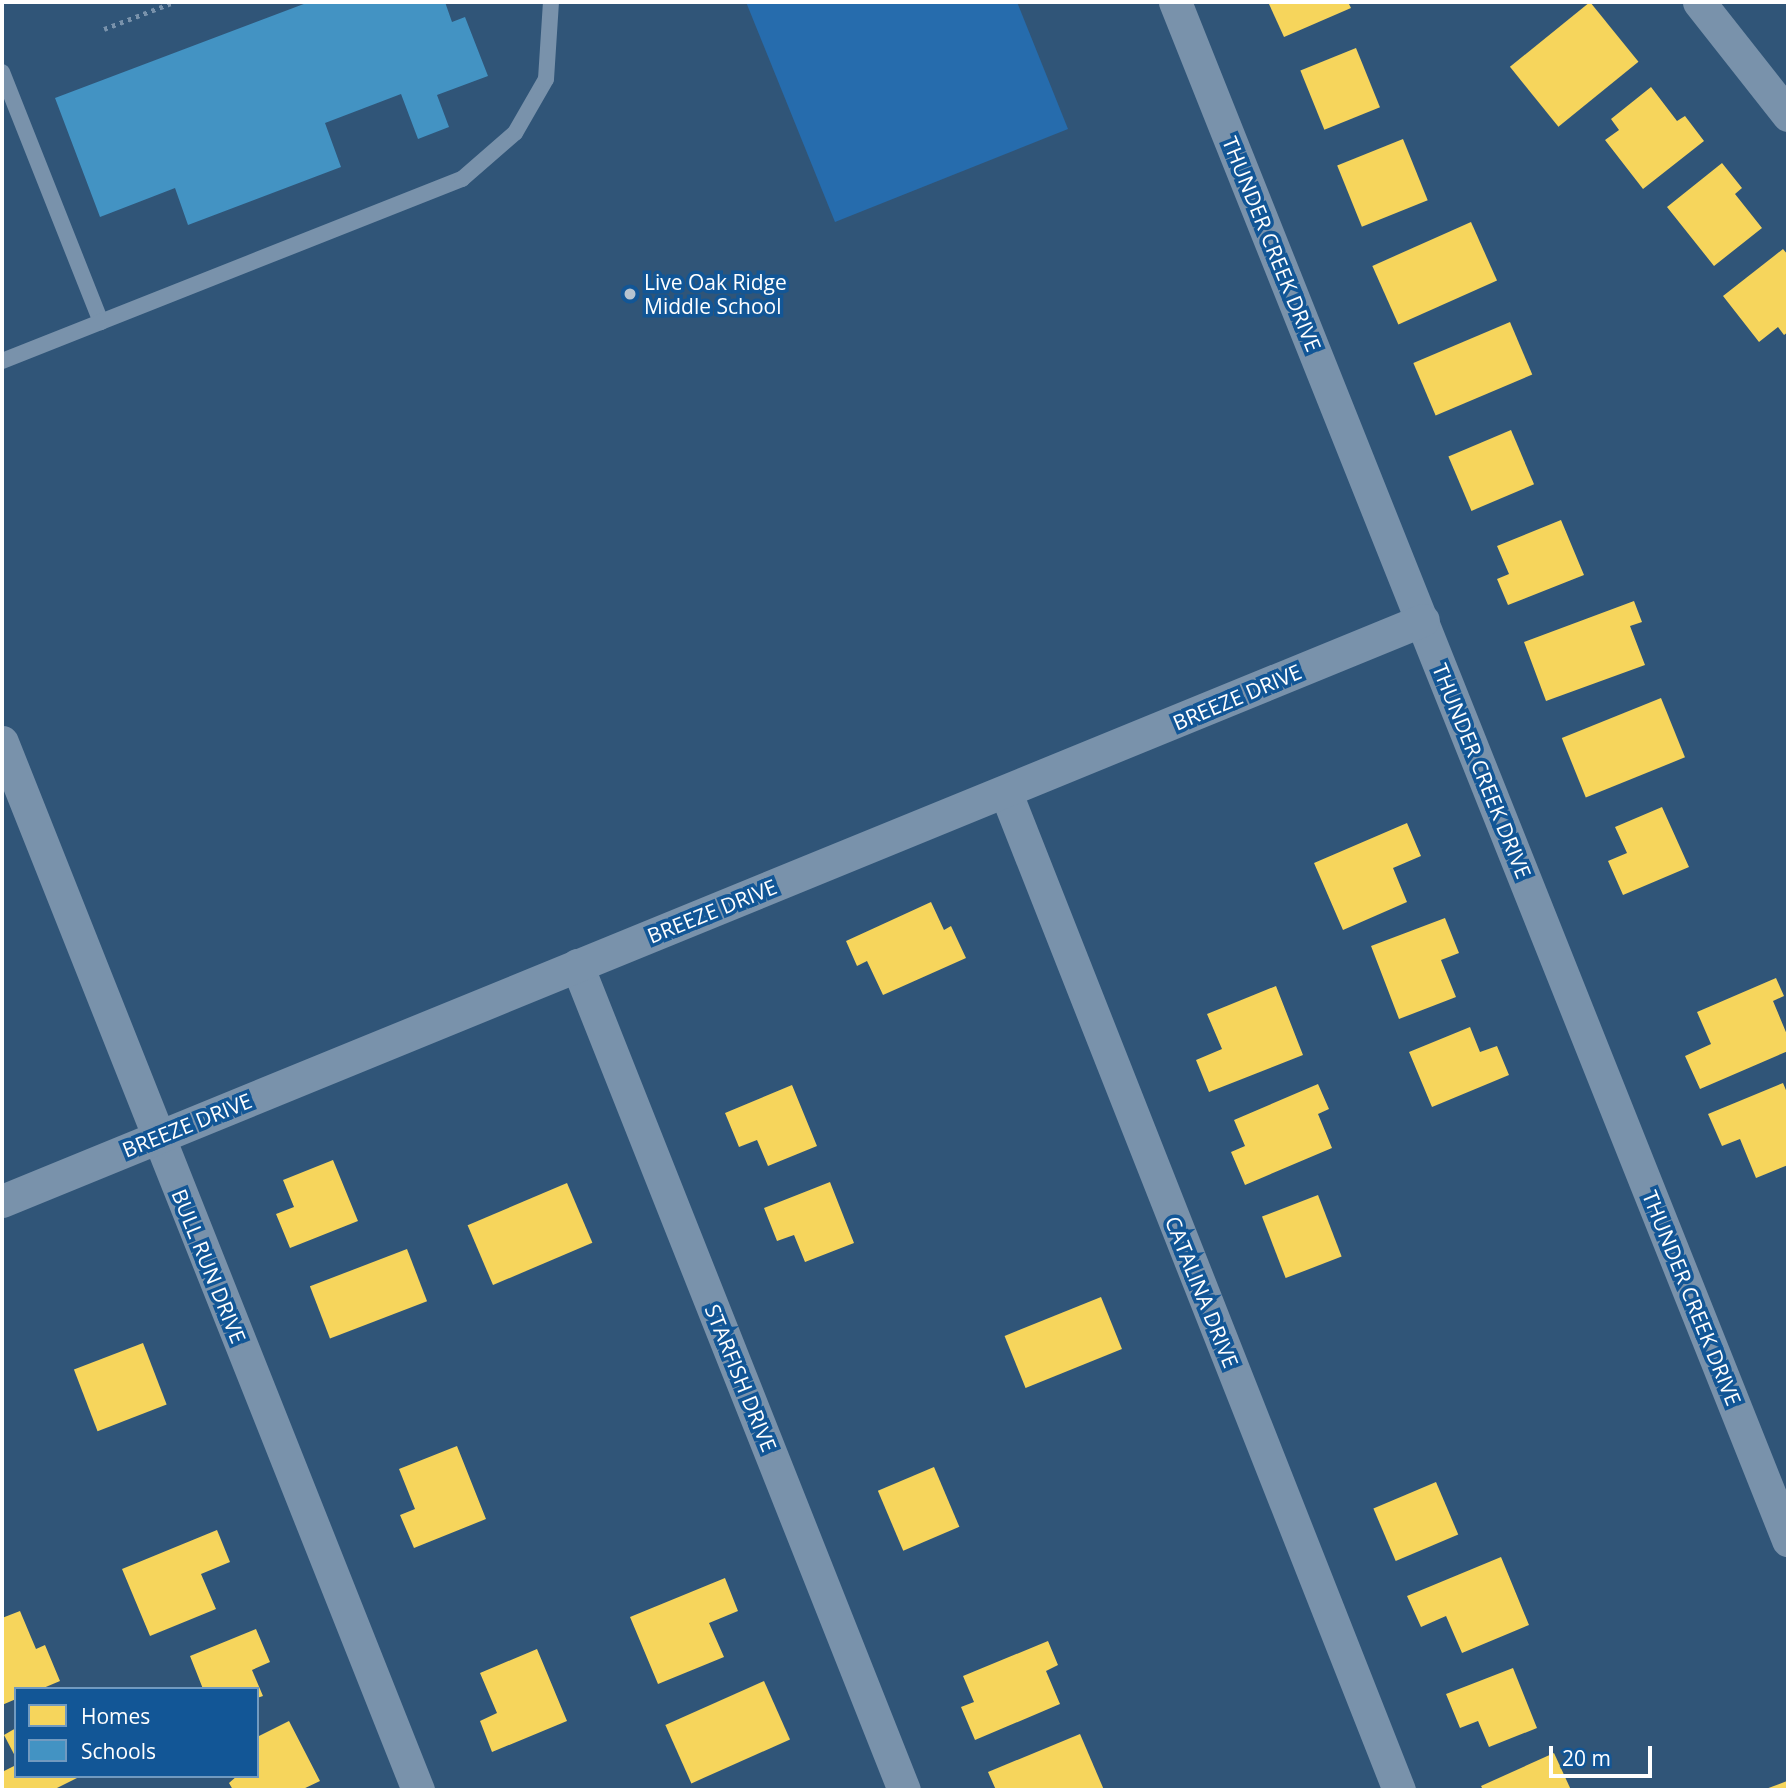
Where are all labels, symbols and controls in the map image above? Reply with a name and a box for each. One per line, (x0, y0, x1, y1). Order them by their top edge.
street label: THUNDER CREEK DRIVE (1217, 133, 1327, 355)
place label: Live Oak Ridge Middle School (644, 269, 787, 319)
marker: Live Oak Ridge Middle School (622, 286, 638, 302)
street label: BREEZE DRIVE (1169, 659, 1305, 735)
street label: THUNDER CREEK DRIVE (1427, 660, 1537, 882)
street label: BREEZE DRIVE (644, 874, 780, 948)
street label: BREEZE DRIVE (119, 1088, 255, 1162)
street label: BULL RUN DRIVE (167, 1185, 251, 1347)
street label: THUNDER CREEK DRIVE (1637, 1187, 1747, 1409)
street label: CATALINA DRIVE (1160, 1213, 1244, 1371)
street label: STARFISH DRIVE (700, 1301, 782, 1455)
legend (14, 1687, 259, 1778)
text: Homes (81, 1702, 150, 1730)
scale bar (1552, 1732, 1655, 1776)
text: Schools (81, 1737, 156, 1765)
text: 20 m (1562, 1744, 1611, 1772)

